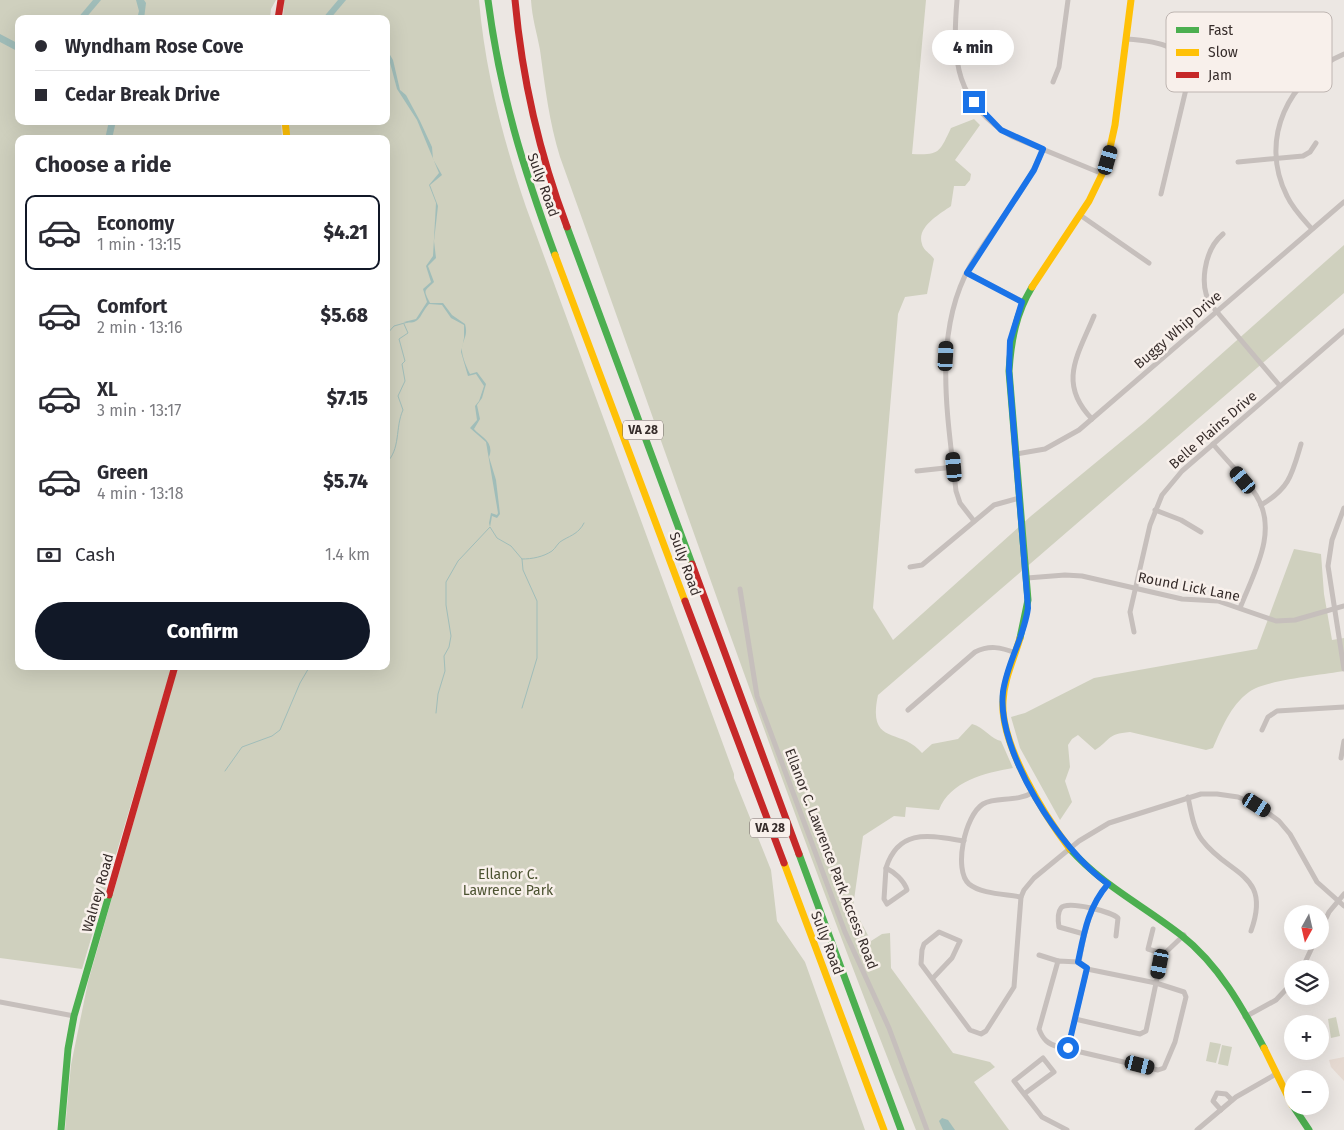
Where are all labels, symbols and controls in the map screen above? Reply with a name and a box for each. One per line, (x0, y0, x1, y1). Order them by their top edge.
legend (1166, 12, 1332, 92)
text: Fast (1208, 22, 1234, 39)
callout: 4 min (933, 29, 1015, 64)
text: Wyndham Rose Cove (65, 35, 244, 58)
text: 4 min (953, 38, 993, 57)
text: Slow (1208, 44, 1238, 61)
text: Jam (1208, 67, 1232, 84)
text: Cedar Break Drive (65, 83, 220, 106)
route end (963, 91, 985, 113)
car (1096, 144, 1119, 176)
text: Choose a ride (35, 151, 171, 178)
street label: Sully Road (524, 151, 562, 219)
icon: car (37, 210, 82, 255)
text: Economy (97, 212, 174, 235)
text: $4.21 (323, 221, 368, 244)
text: 1 min · 13:15 (97, 235, 181, 254)
street label: Buggy Whip Drive (1131, 287, 1225, 373)
icon: car (37, 293, 82, 338)
text: Comfort (97, 295, 167, 318)
text: $5.68 (321, 304, 368, 327)
text: 2 min · 13:16 (97, 318, 183, 337)
car (937, 341, 954, 371)
icon: car (37, 376, 82, 421)
text: XL (97, 378, 118, 401)
text: $7.15 (327, 387, 368, 410)
street label: Belle Plains Drive (1166, 387, 1260, 473)
text: 3 min · 13:17 (97, 401, 181, 420)
road number: VA 28 (623, 420, 663, 440)
car (945, 451, 962, 483)
icon: car (37, 459, 82, 504)
text: Green (97, 461, 148, 484)
car (1227, 464, 1258, 496)
text: $5.74 (323, 470, 368, 493)
text: 4 min · 13:18 (97, 484, 184, 503)
street label: Sully Road (666, 530, 704, 598)
icon: cash (35, 541, 63, 569)
text: Cash (75, 543, 116, 566)
text: 1.4 km (325, 545, 370, 564)
street label: Round Lick Lane (1137, 569, 1241, 605)
button: Confirm (35, 602, 370, 660)
street label: Ellanor C. Lawrence Park Access Road (781, 746, 881, 972)
car (1240, 791, 1273, 819)
road number: VA 28 (750, 818, 790, 838)
street label: Walney Road (79, 852, 117, 934)
park label: Ellanor C. Lawrence Park (463, 866, 554, 899)
north arrow (1284, 905, 1329, 950)
map controls (1284, 905, 1329, 1115)
street label: Sully Road (807, 909, 847, 977)
car (1149, 948, 1170, 980)
button: layers (1284, 960, 1329, 1005)
button: + (1284, 1015, 1329, 1060)
route start (1057, 1037, 1079, 1059)
car (1123, 1054, 1156, 1076)
button: − (1284, 1070, 1329, 1115)

